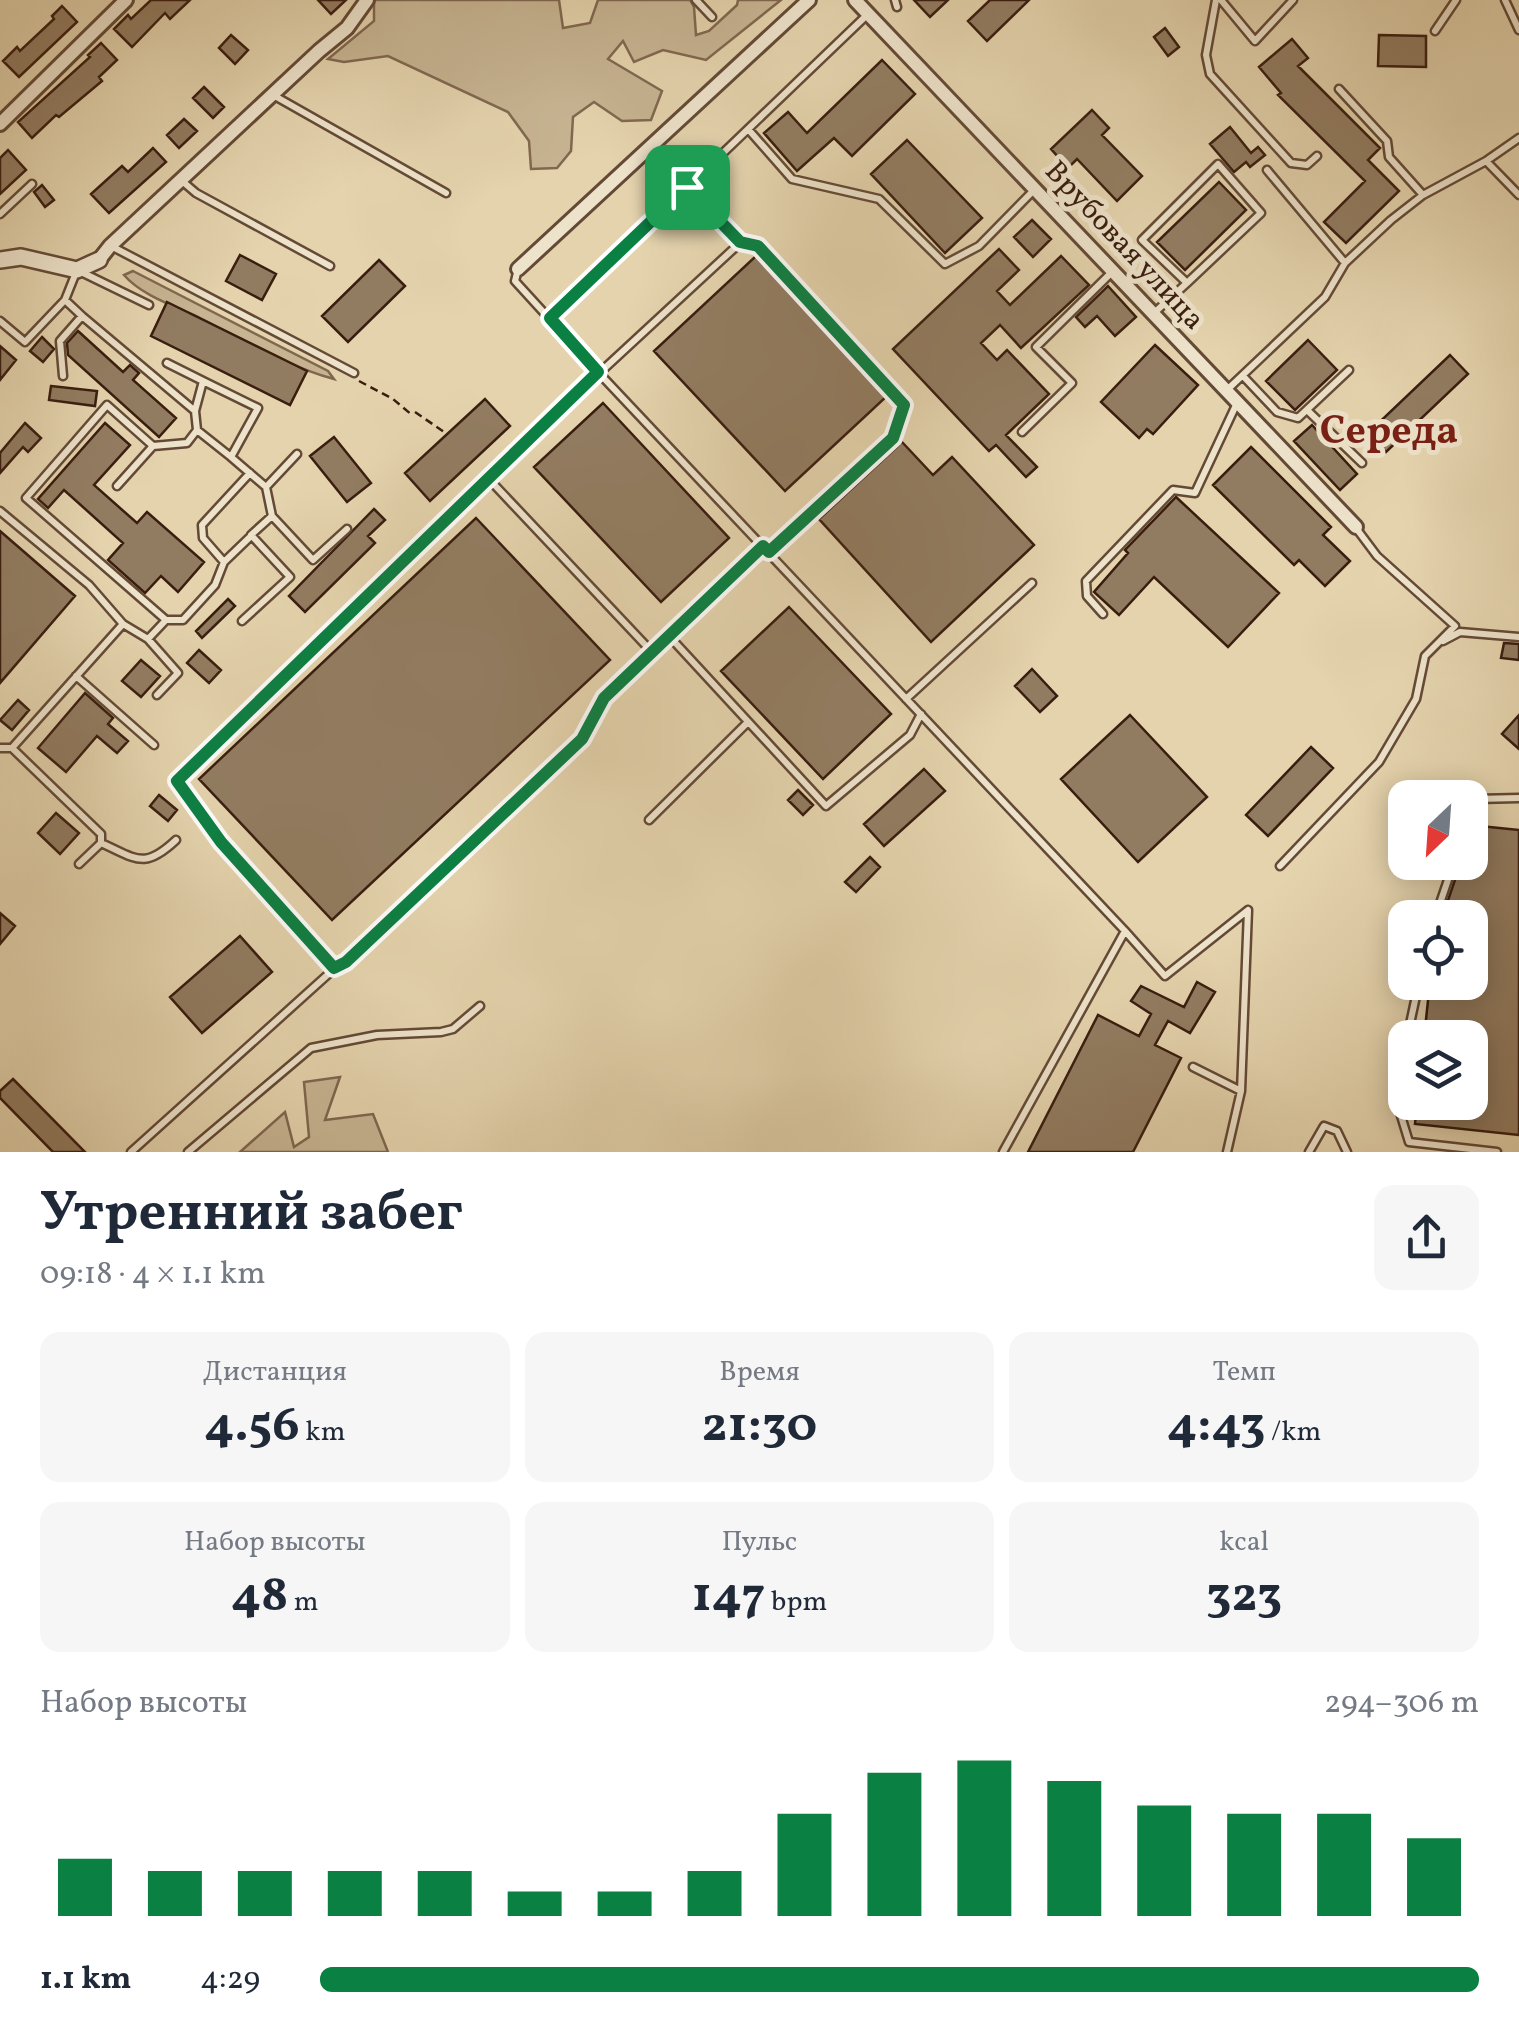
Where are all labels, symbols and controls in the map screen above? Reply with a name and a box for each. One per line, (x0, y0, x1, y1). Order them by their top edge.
pin (645, 145, 730, 230)
street label: Врубовая улица (1034, 152, 1214, 340)
icon: arrive (660, 160, 715, 215)
district label: Середа (1320, 405, 1458, 461)
north arrow (1388, 780, 1488, 880)
map controls (1388, 780, 1488, 1120)
button: locate (1388, 900, 1488, 1000)
button: layers (1388, 1020, 1488, 1120)
text: Утренний забег (40, 1177, 463, 1253)
button: share (1374, 1185, 1479, 1290)
text: 09:18 · 4 × 1.1 km (40, 1253, 266, 1297)
text: Дистанция (203, 1353, 347, 1392)
text: Время (719, 1353, 800, 1392)
text: Темп (1213, 1353, 1276, 1392)
text: 4.56 (204, 1392, 300, 1462)
text: 21:30 (702, 1392, 817, 1462)
text: 4:43 (1167, 1392, 1266, 1462)
text: km (300, 1413, 345, 1452)
text: /km (1266, 1413, 1321, 1452)
text: Набор высоты (184, 1523, 366, 1562)
text: Пульс (722, 1523, 797, 1562)
text: kcal (1219, 1523, 1269, 1562)
text: 48 (231, 1562, 288, 1632)
text: 147 (692, 1562, 766, 1632)
text: 323 (1206, 1562, 1282, 1632)
text: m (288, 1583, 319, 1622)
text: bpm (766, 1583, 827, 1622)
text: Набор высоты (40, 1682, 247, 1726)
text: 294–306 m (1324, 1682, 1479, 1726)
text: 1.1 km (40, 1958, 132, 2002)
text: 4:29 (200, 1958, 260, 2002)

